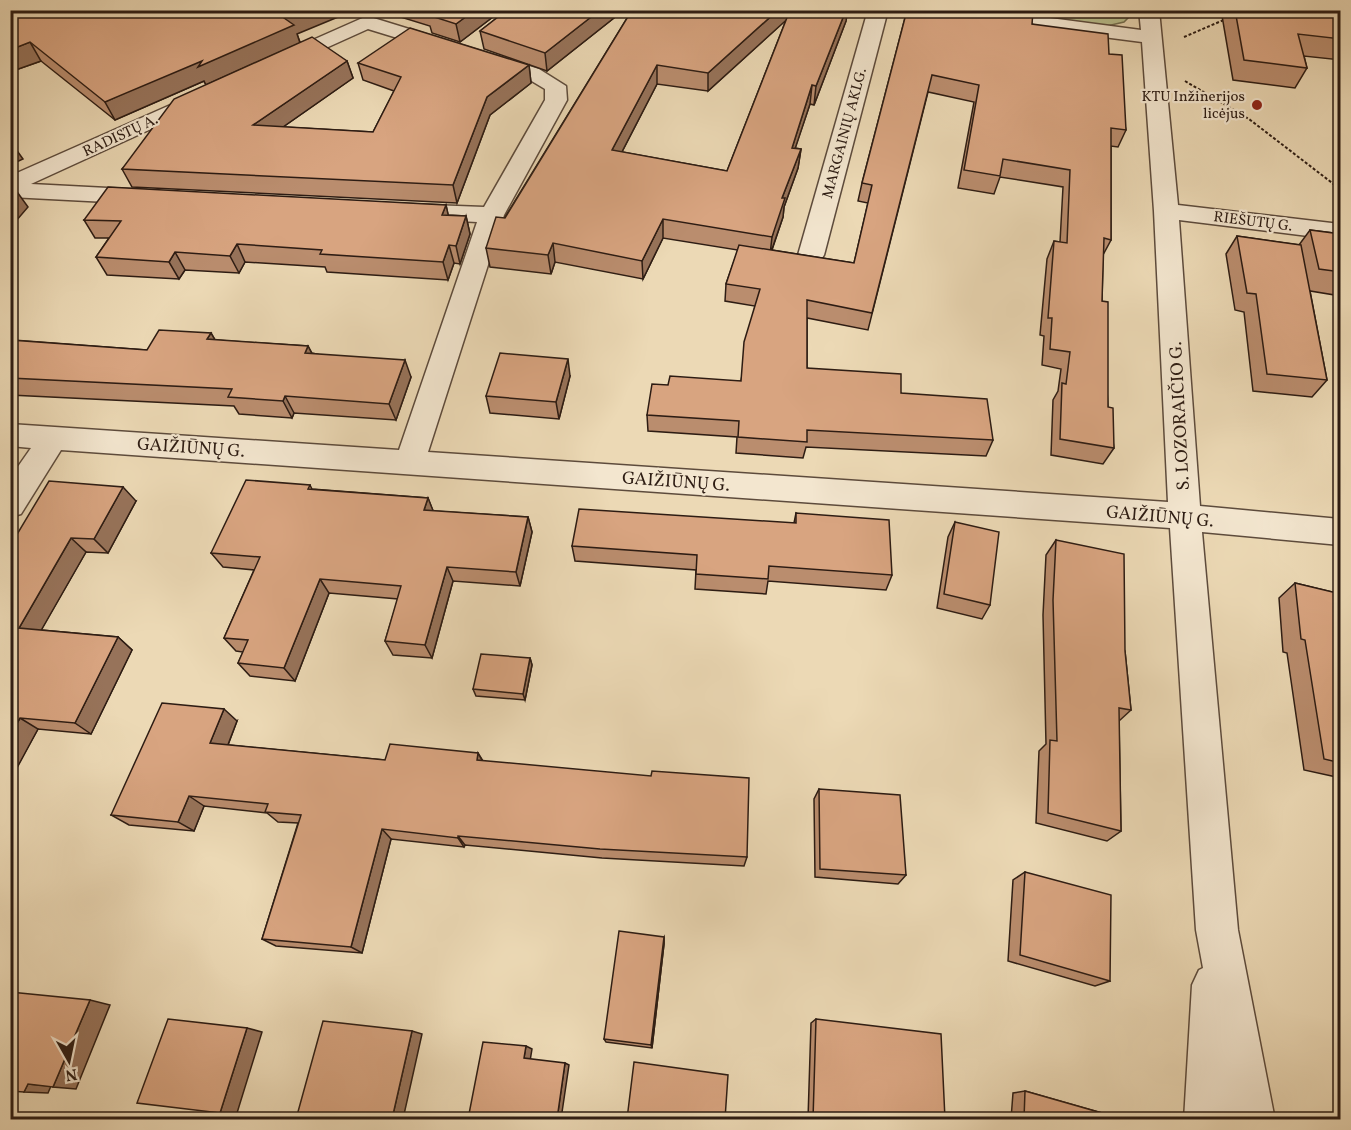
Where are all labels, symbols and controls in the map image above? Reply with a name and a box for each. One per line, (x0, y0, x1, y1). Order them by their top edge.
street label: MARGAINIŲ AKLG. (818, 66, 873, 201)
place label: KTU Inžinerijos licėjus (1142, 87, 1245, 125)
marker: KTU Inžinerijos licėjus (1250, 98, 1264, 112)
street label: RADISTŲ A. (80, 110, 162, 163)
street label: RIEŠUTŲ G. (1212, 207, 1294, 238)
street label: S. LOZORAIČIO G. (1164, 341, 1197, 491)
street label: GAIŽIŪNŲ G. (136, 432, 246, 465)
street label: GAIŽIŪNŲ G. (621, 466, 731, 499)
street label: GAIŽIŪNŲ G. (1105, 500, 1215, 535)
north arrow (39, 1031, 99, 1091)
text: N (63, 1062, 78, 1086)

